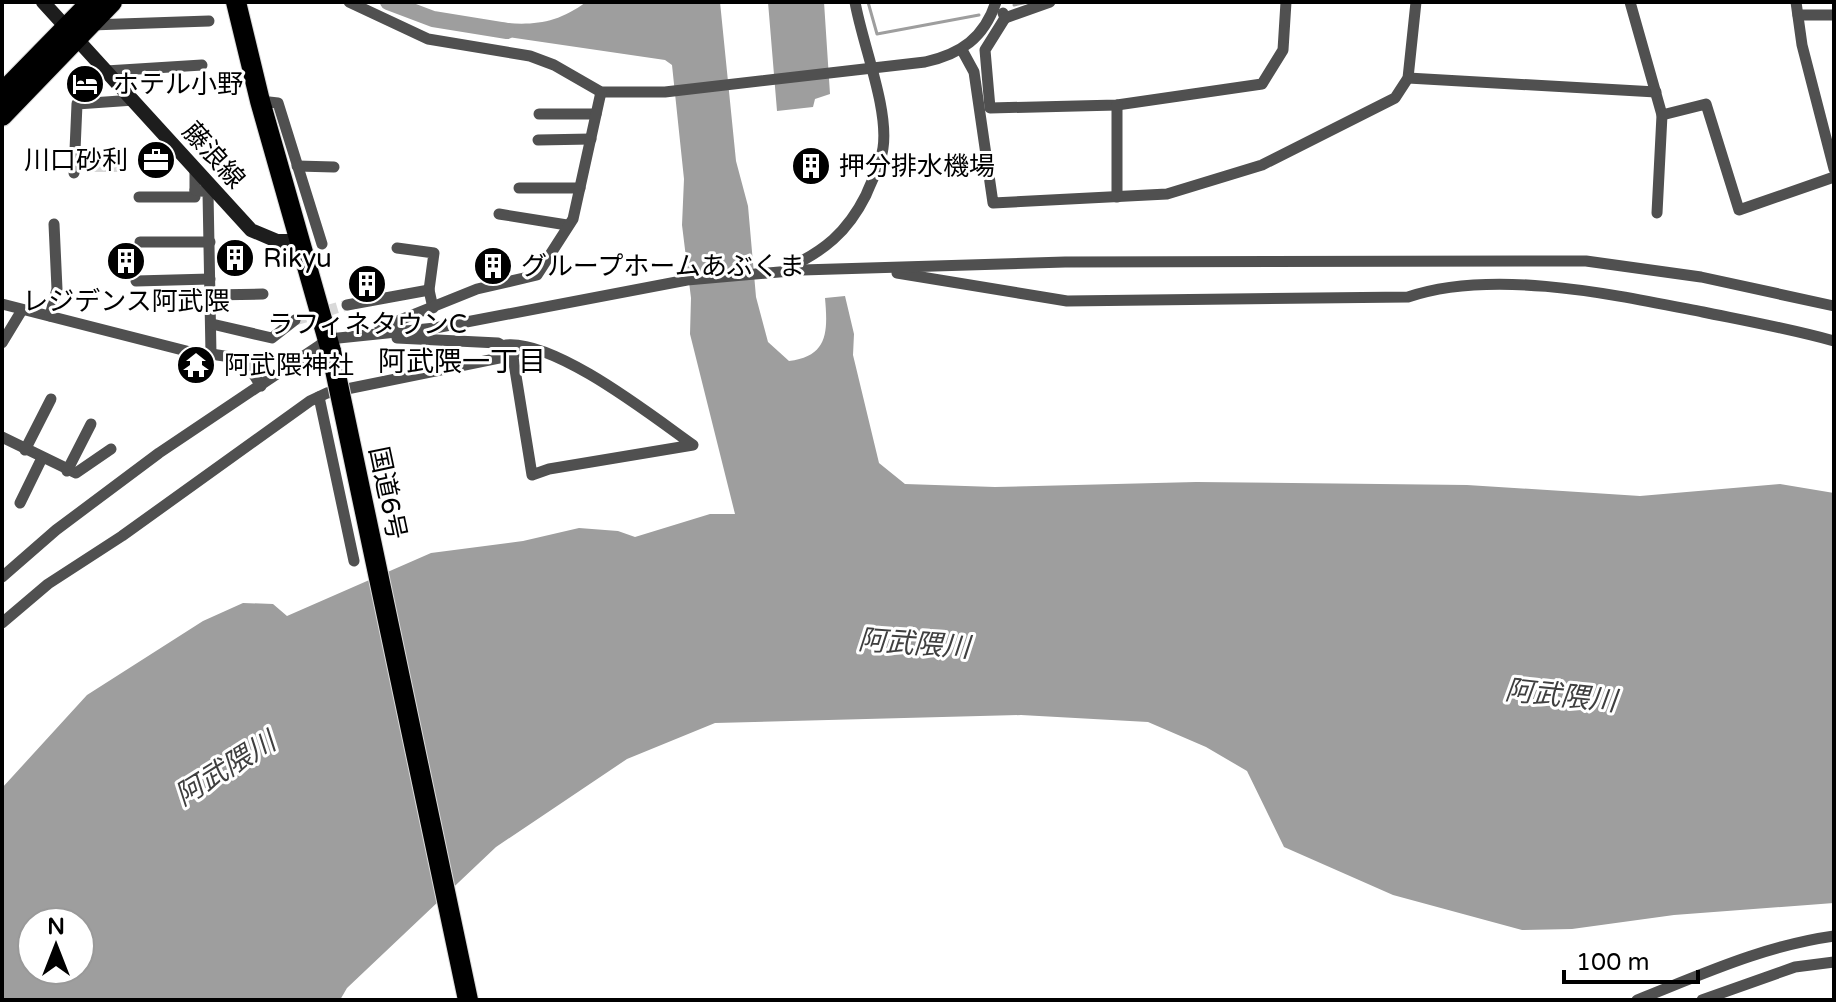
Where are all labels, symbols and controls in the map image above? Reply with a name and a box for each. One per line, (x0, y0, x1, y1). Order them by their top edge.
hotel icon: ホテル小野 (64, 63, 106, 105)
place label: ホテル小野 (113, 69, 243, 100)
street label: 藤浪線 (176, 116, 251, 195)
office icon: 川口砂利 (135, 139, 177, 181)
place label: 川口砂利 (24, 145, 128, 176)
building icon: 押分排水機場 (790, 145, 832, 187)
place label: 押分排水機場 (839, 151, 995, 182)
building icon: Rikyu (214, 237, 256, 279)
building icon: レジデンス阿武隈 (105, 240, 147, 282)
place label: Rikyu (263, 243, 332, 274)
building icon: グループホームあぶくま (472, 245, 514, 287)
place label: グループホームあぶくま (521, 251, 805, 282)
building icon: ラフィネタウンC (346, 263, 388, 305)
place label: レジデンス阿武隈 (22, 286, 230, 317)
place label: ラフィネタウンC (267, 309, 467, 340)
temple icon: 阿武隈神社 (175, 344, 217, 386)
district label: 阿武隈一丁目 (378, 345, 546, 379)
place label: 阿武隈神社 (224, 350, 354, 381)
street label: 国道6号 (363, 444, 412, 542)
water label: 阿武隈川 (857, 623, 974, 665)
water label: 阿武隈川 (1503, 673, 1621, 719)
water label: 阿武隈川 (169, 723, 285, 813)
north arrow (16, 906, 96, 986)
text: N (47, 914, 65, 940)
scale bar (1564, 934, 1698, 984)
text: 100 m (1576, 948, 1650, 977)

